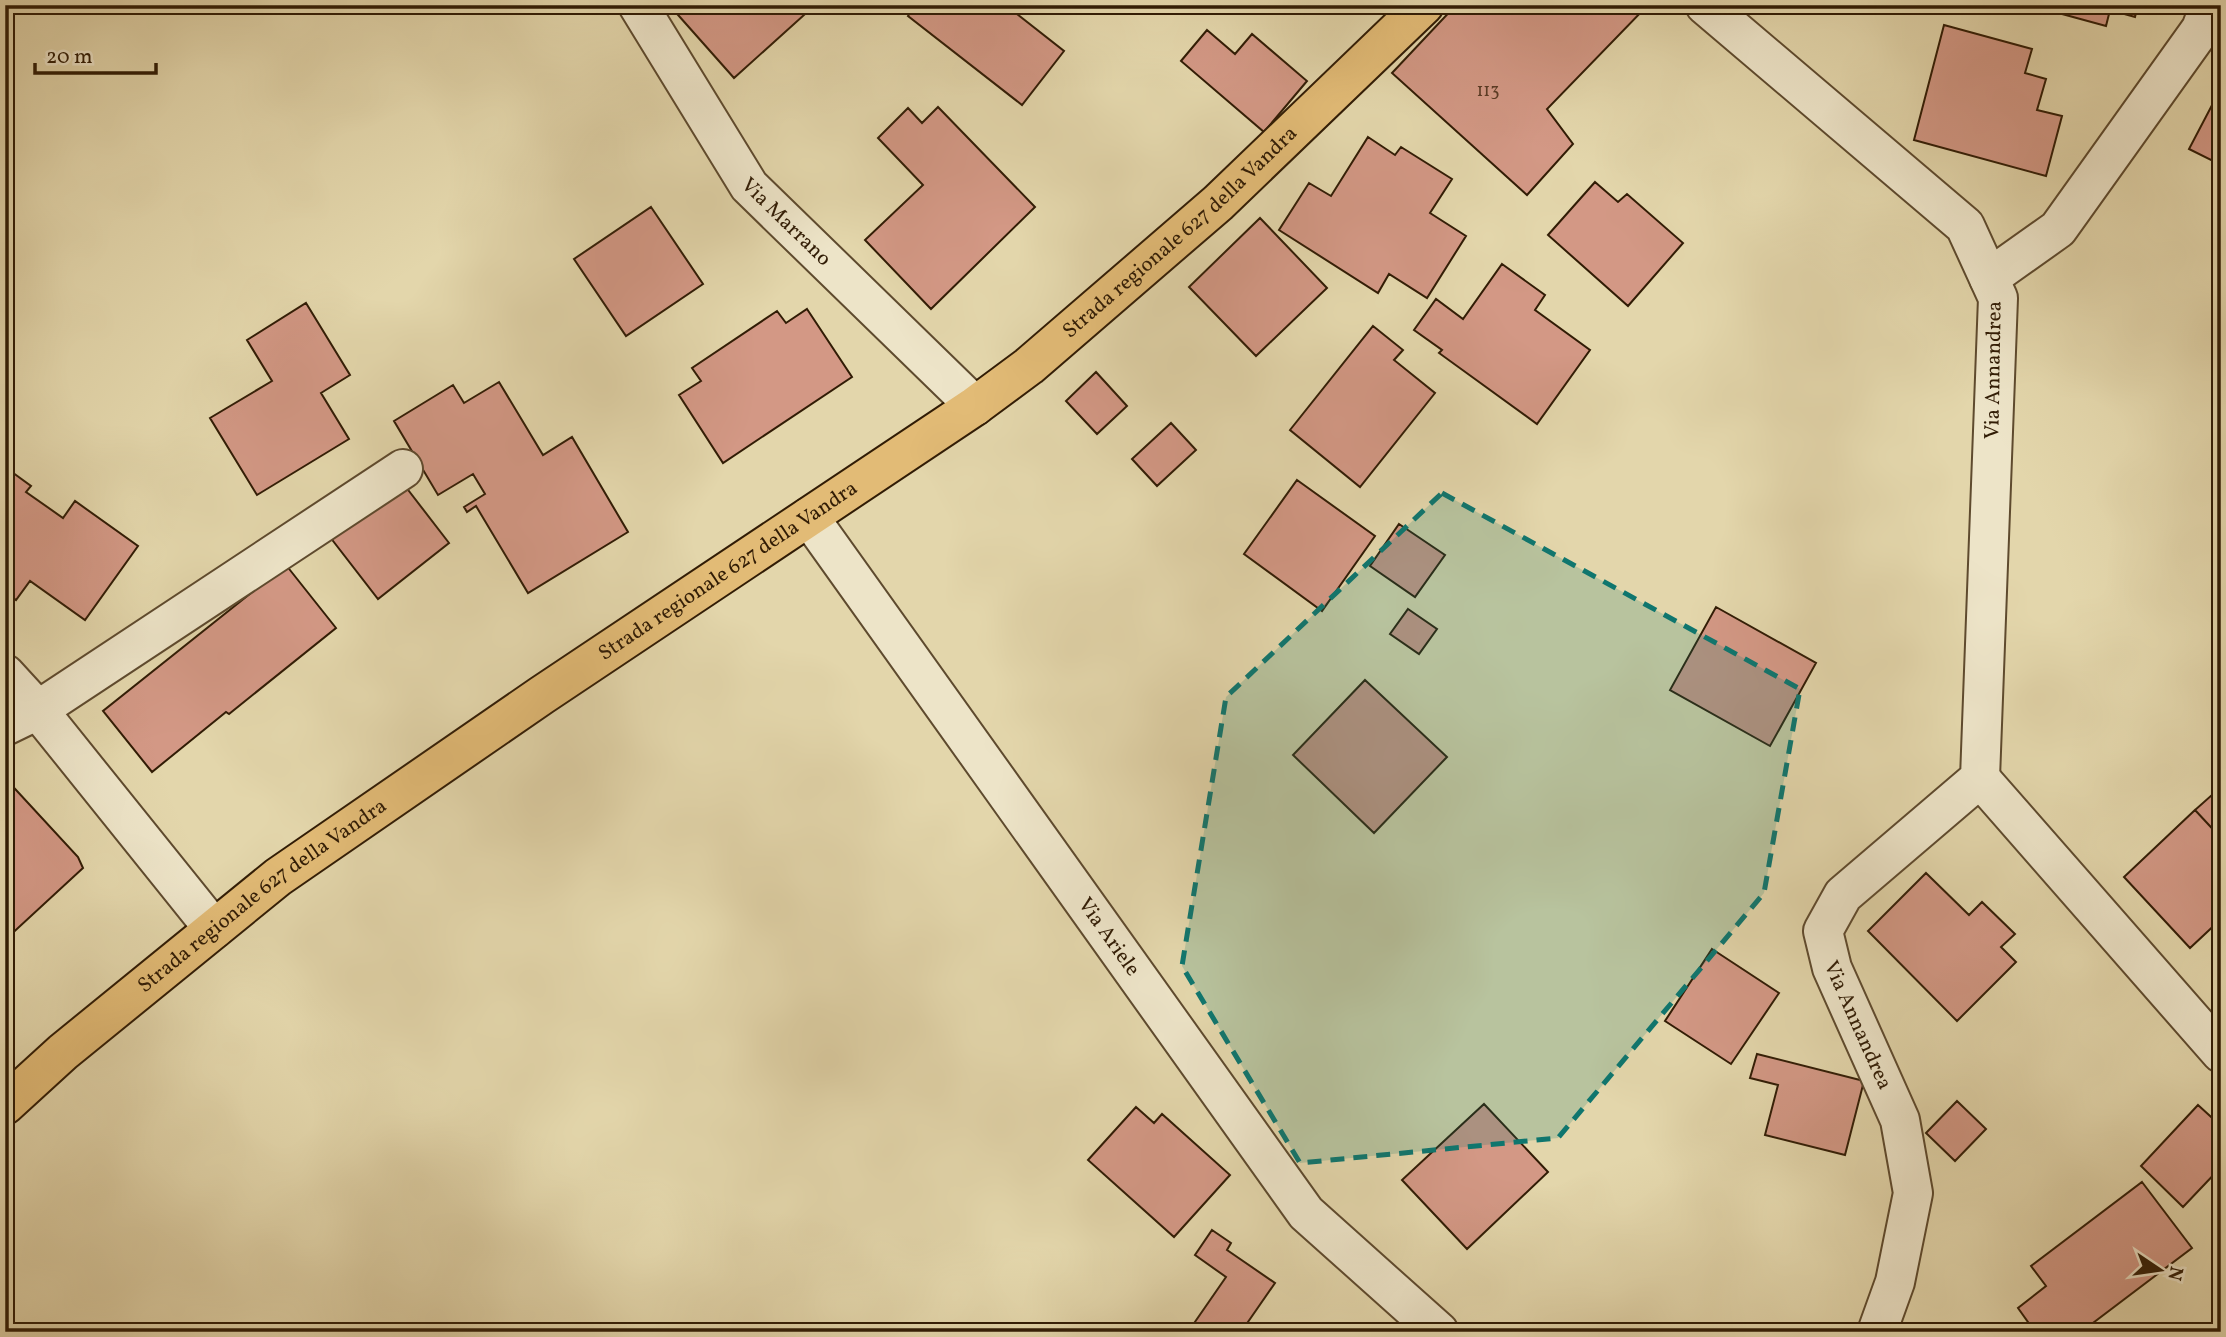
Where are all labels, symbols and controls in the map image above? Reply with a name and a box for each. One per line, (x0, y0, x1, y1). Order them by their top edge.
scale bar (35, 32, 156, 76)
text: 20 m (46, 43, 92, 72)
house number: 113 (1476, 79, 1500, 104)
street label: Strada regionale 627 della Vandra (1056, 120, 1304, 345)
street label: Via Marrano (734, 171, 838, 273)
street label: Via Annandrea (1978, 301, 2010, 439)
street label: Strada regionale 627 della Vandra (593, 474, 863, 668)
street label: Strada regionale 627 della Vandra (132, 792, 393, 1000)
street label: Via Ariele (1071, 892, 1147, 982)
street label: Via Annandrea (1816, 956, 1899, 1094)
north arrow (2124, 1236, 2194, 1306)
text: N (2160, 1264, 2189, 1283)

